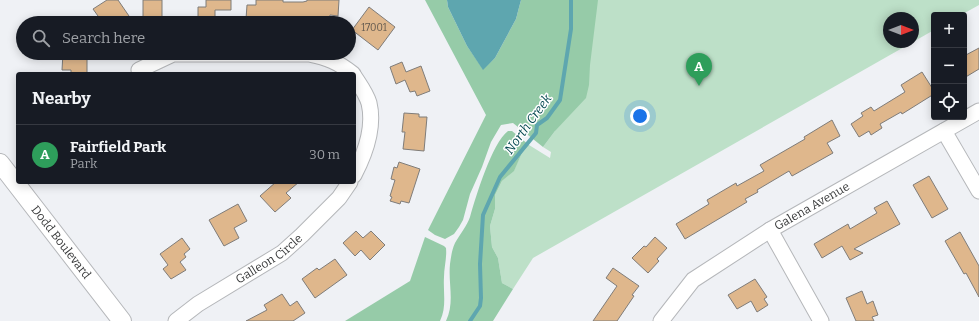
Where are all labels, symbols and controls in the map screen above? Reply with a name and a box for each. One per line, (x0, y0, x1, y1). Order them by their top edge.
north arrow (883, 12, 919, 48)
map controls (931, 12, 967, 120)
button: + (931, 12, 967, 48)
search box (16, 16, 356, 60)
house number: 17001 (361, 22, 387, 34)
icon: search (30, 27, 52, 49)
text: Search here (62, 29, 145, 47)
button: − (931, 48, 967, 84)
pin: A (686, 53, 712, 86)
button: locate (931, 84, 967, 120)
text: Nearby (32, 88, 91, 109)
water label: North Creek (501, 91, 555, 157)
your location (630, 106, 650, 126)
text: Fairfield Park (70, 138, 166, 156)
text: A (40, 147, 50, 162)
text: 30 m (309, 147, 340, 162)
text: Park (70, 156, 97, 171)
street label: Galena Avenue (772, 179, 852, 233)
street label: Dodd Boulevard (28, 203, 94, 282)
street label: Galleon Circle (233, 231, 305, 286)

